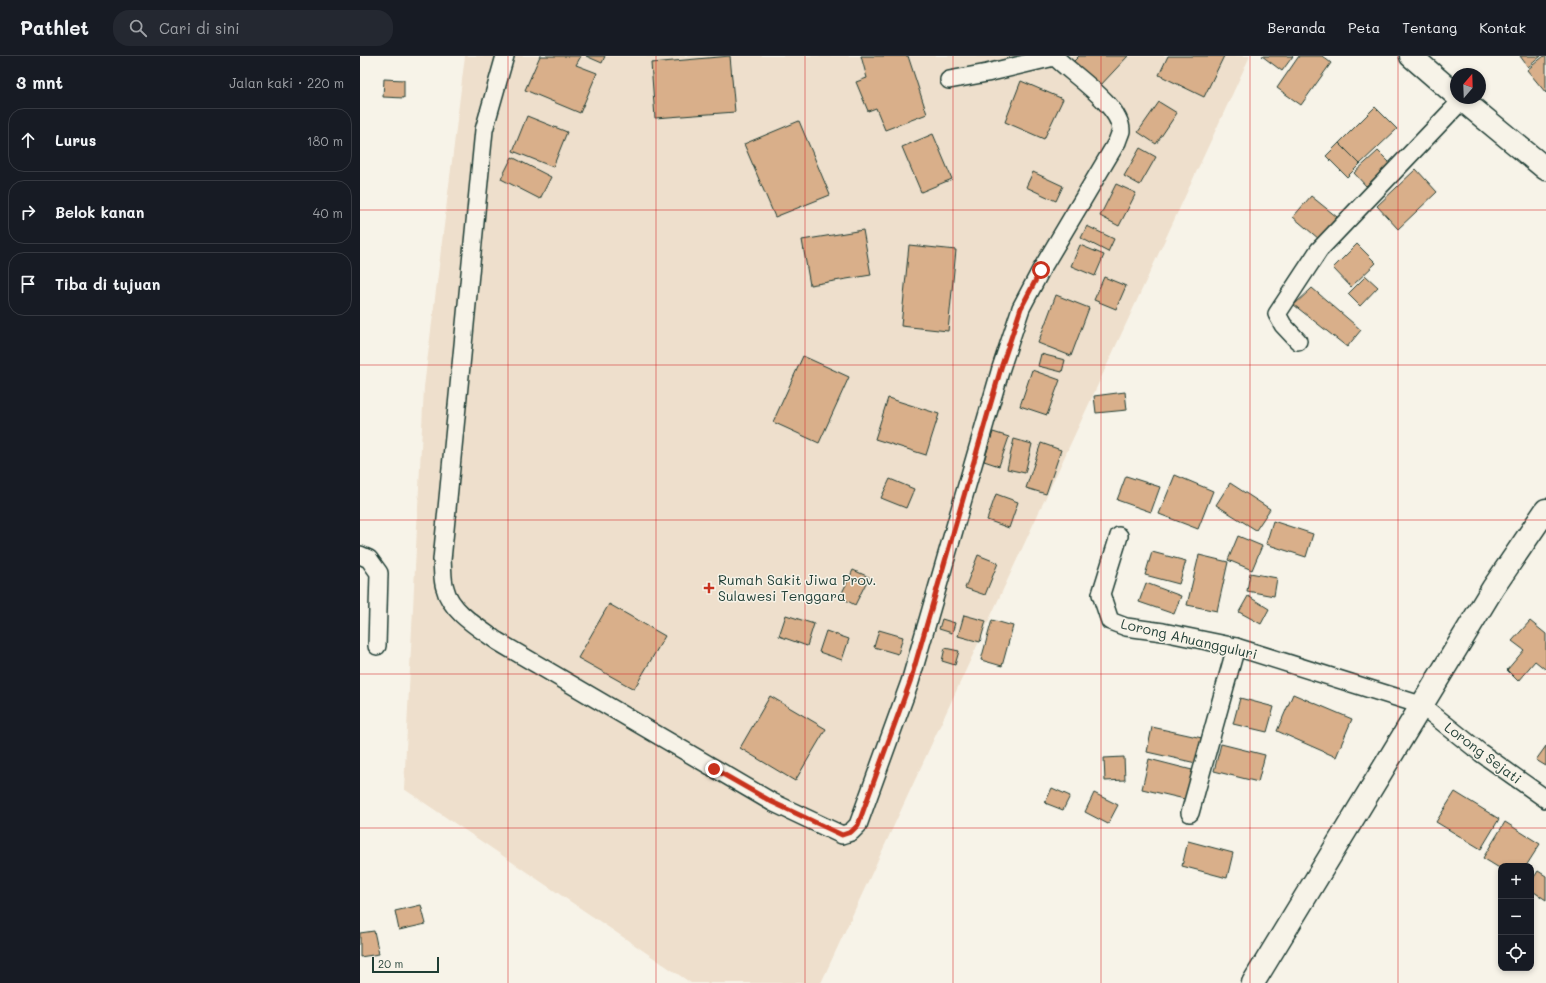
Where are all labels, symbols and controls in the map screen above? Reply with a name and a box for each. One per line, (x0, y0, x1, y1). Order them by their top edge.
search box (113, 10, 393, 46)
text: Pathlet (20, 15, 89, 40)
icon: search (127, 17, 149, 39)
text: Cari di sini (159, 18, 240, 38)
text: Beranda (1268, 18, 1326, 37)
text: Peta (1348, 18, 1380, 37)
text: Tentang (1402, 18, 1457, 37)
text: Kontak (1479, 18, 1526, 37)
north arrow (1450, 68, 1486, 104)
text: 3 mnt (16, 71, 63, 93)
text: Jalan kaki · 220 m (229, 74, 344, 91)
icon: ahead (17, 129, 39, 151)
text: Lurus (55, 130, 96, 150)
text: 180 m (307, 132, 343, 149)
icon: right (17, 201, 39, 223)
text: Belok kanan (55, 202, 144, 222)
text: 40 m (313, 204, 343, 221)
route start (1032, 261, 1050, 279)
icon: arrive (17, 273, 39, 295)
text: Tiba di tujuan (55, 274, 160, 294)
place label: Rumah Sakit Jiwa Prov. Sulawesi Tenggara (718, 570, 876, 605)
marker: Rumah Sakit Jiwa Prov. Sulawesi Tenggara (703, 582, 715, 594)
street label: Lorong Ahuangguluri (1119, 614, 1259, 663)
street label: Lorong Sejati (1441, 717, 1526, 788)
route end (705, 760, 723, 778)
map controls (1498, 863, 1534, 971)
button: + (1498, 863, 1534, 899)
button: − (1498, 899, 1534, 935)
button: locate (1498, 935, 1534, 971)
scale bar (372, 955, 439, 974)
text: 20 m (378, 956, 403, 971)

